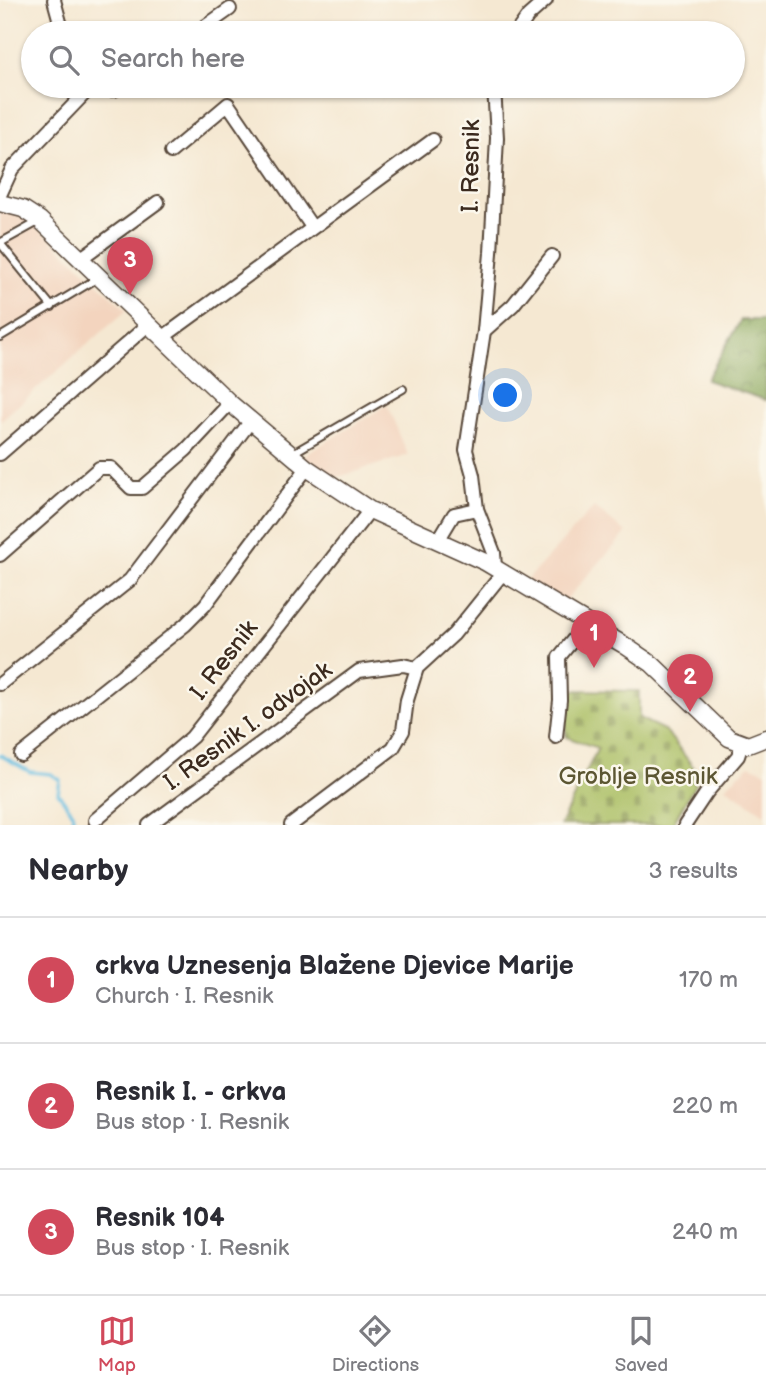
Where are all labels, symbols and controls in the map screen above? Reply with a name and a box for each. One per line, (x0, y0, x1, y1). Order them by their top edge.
search box (21, 21, 745, 98)
icon: search (45, 41, 83, 79)
text: Search here (101, 44, 245, 75)
street label: I. Resnik (456, 119, 486, 213)
pin: 3 (107, 237, 153, 295)
your location (488, 378, 522, 412)
pin: 1 (571, 610, 617, 668)
street label: I. Resnik (184, 614, 264, 705)
pin: 2 (667, 654, 713, 712)
street label: I. Resnik I. odvojak (158, 655, 338, 797)
park label: Groblje Resnik (558, 762, 718, 791)
text: Nearby (28, 853, 128, 889)
text: 3 results (649, 857, 738, 885)
text: crkva Uznesenja Blažene Djevice Marije (95, 951, 574, 982)
text: 1 (46, 966, 56, 994)
text: 170 m (679, 966, 738, 994)
text: Church · I. Resnik (95, 982, 273, 1010)
text: Resnik I. - crkva (95, 1077, 286, 1108)
text: 2 (44, 1092, 58, 1120)
text: 220 m (672, 1092, 738, 1120)
text: Bus stop · I. Resnik (95, 1108, 289, 1136)
text: Resnik 104 (95, 1203, 225, 1234)
text: 3 (44, 1218, 58, 1246)
text: 240 m (672, 1218, 738, 1246)
text: Bus stop · I. Resnik (95, 1234, 289, 1262)
tab: Map (98, 1312, 136, 1377)
tab: Directions (332, 1312, 419, 1377)
tab: Saved (615, 1312, 668, 1377)

